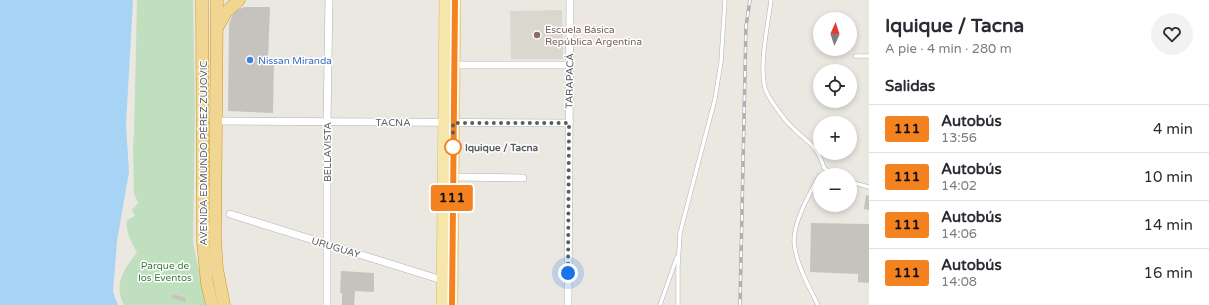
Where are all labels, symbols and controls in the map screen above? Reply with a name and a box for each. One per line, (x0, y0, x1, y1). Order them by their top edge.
north arrow (813, 12, 857, 56)
map controls (813, 12, 857, 212)
button: heart (1151, 13, 1193, 55)
text: Iquique / Tacna (885, 15, 1024, 37)
place label: Escuela Básica República Argentina (545, 24, 642, 48)
marker: Escuela Básica República Argentina (532, 30, 542, 40)
text: A pie · 4 min · 280 m (885, 41, 1012, 57)
street label: TARAPACÁ (564, 53, 576, 109)
marker: Nissan Miranda (245, 55, 255, 65)
place label: Nissan Miranda (258, 55, 332, 67)
street label: AVENIDA EDMUNDO PÉREZ ZUJOVIC (198, 60, 210, 245)
button: locate (813, 64, 857, 108)
text: Salidas (885, 77, 935, 95)
text: Autobús (941, 112, 1002, 130)
button: + (813, 116, 857, 160)
street label: TACNA (375, 117, 411, 129)
text: 111 (894, 120, 920, 137)
text: 4 min (1153, 120, 1193, 138)
street label: BELLAVISTA (322, 122, 334, 182)
text: 13:56 (941, 130, 977, 146)
marker: Iquique / Tacna (444, 138, 462, 156)
place label: Iquique / Tacna (465, 142, 539, 154)
text: Autobús (941, 160, 1002, 178)
button: − (813, 168, 857, 212)
text: 111 (894, 168, 920, 185)
text: 10 min (1144, 168, 1193, 186)
text: 14:02 (941, 178, 977, 194)
line badge: 111 (429, 185, 475, 211)
text: 111 (439, 189, 465, 206)
text: Autobús (941, 208, 1002, 226)
text: 111 (894, 216, 920, 233)
text: 14 min (1144, 216, 1193, 234)
text: 14:06 (941, 226, 977, 242)
street label: URUGUAY (310, 235, 362, 261)
text: Autobús (941, 256, 1002, 274)
park label: Parque de los Eventos (138, 260, 192, 284)
your location (558, 263, 578, 283)
text: 111 (894, 264, 920, 281)
text: 16 min (1144, 264, 1193, 282)
text: 14:08 (941, 274, 977, 290)

